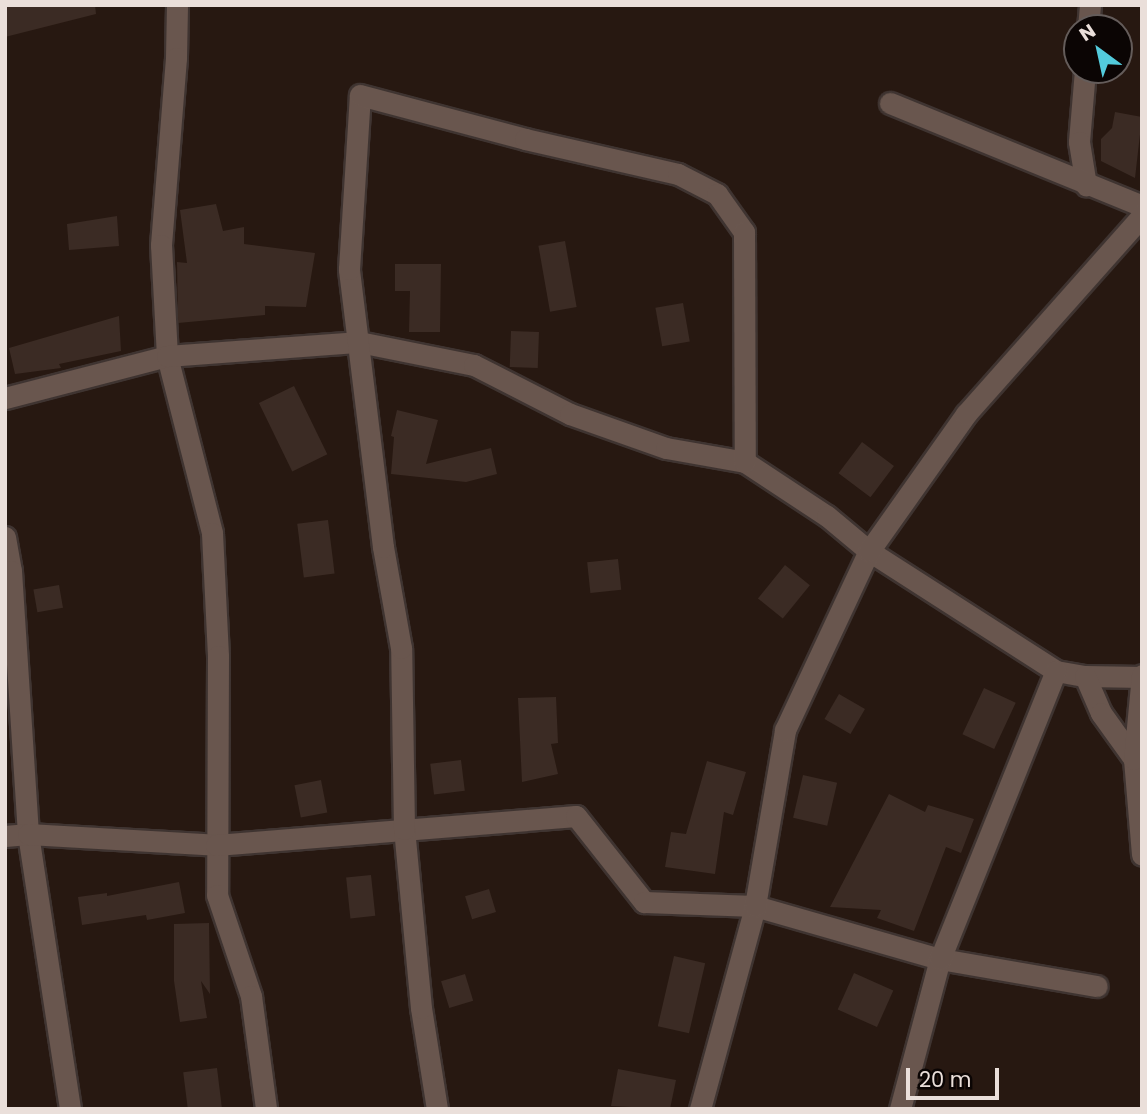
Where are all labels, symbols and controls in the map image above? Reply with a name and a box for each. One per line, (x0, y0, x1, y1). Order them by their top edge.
north arrow (1063, 14, 1133, 84)
text: N (1074, 17, 1101, 48)
scale bar (909, 1054, 1002, 1098)
text: 20 m (919, 1065, 972, 1094)

